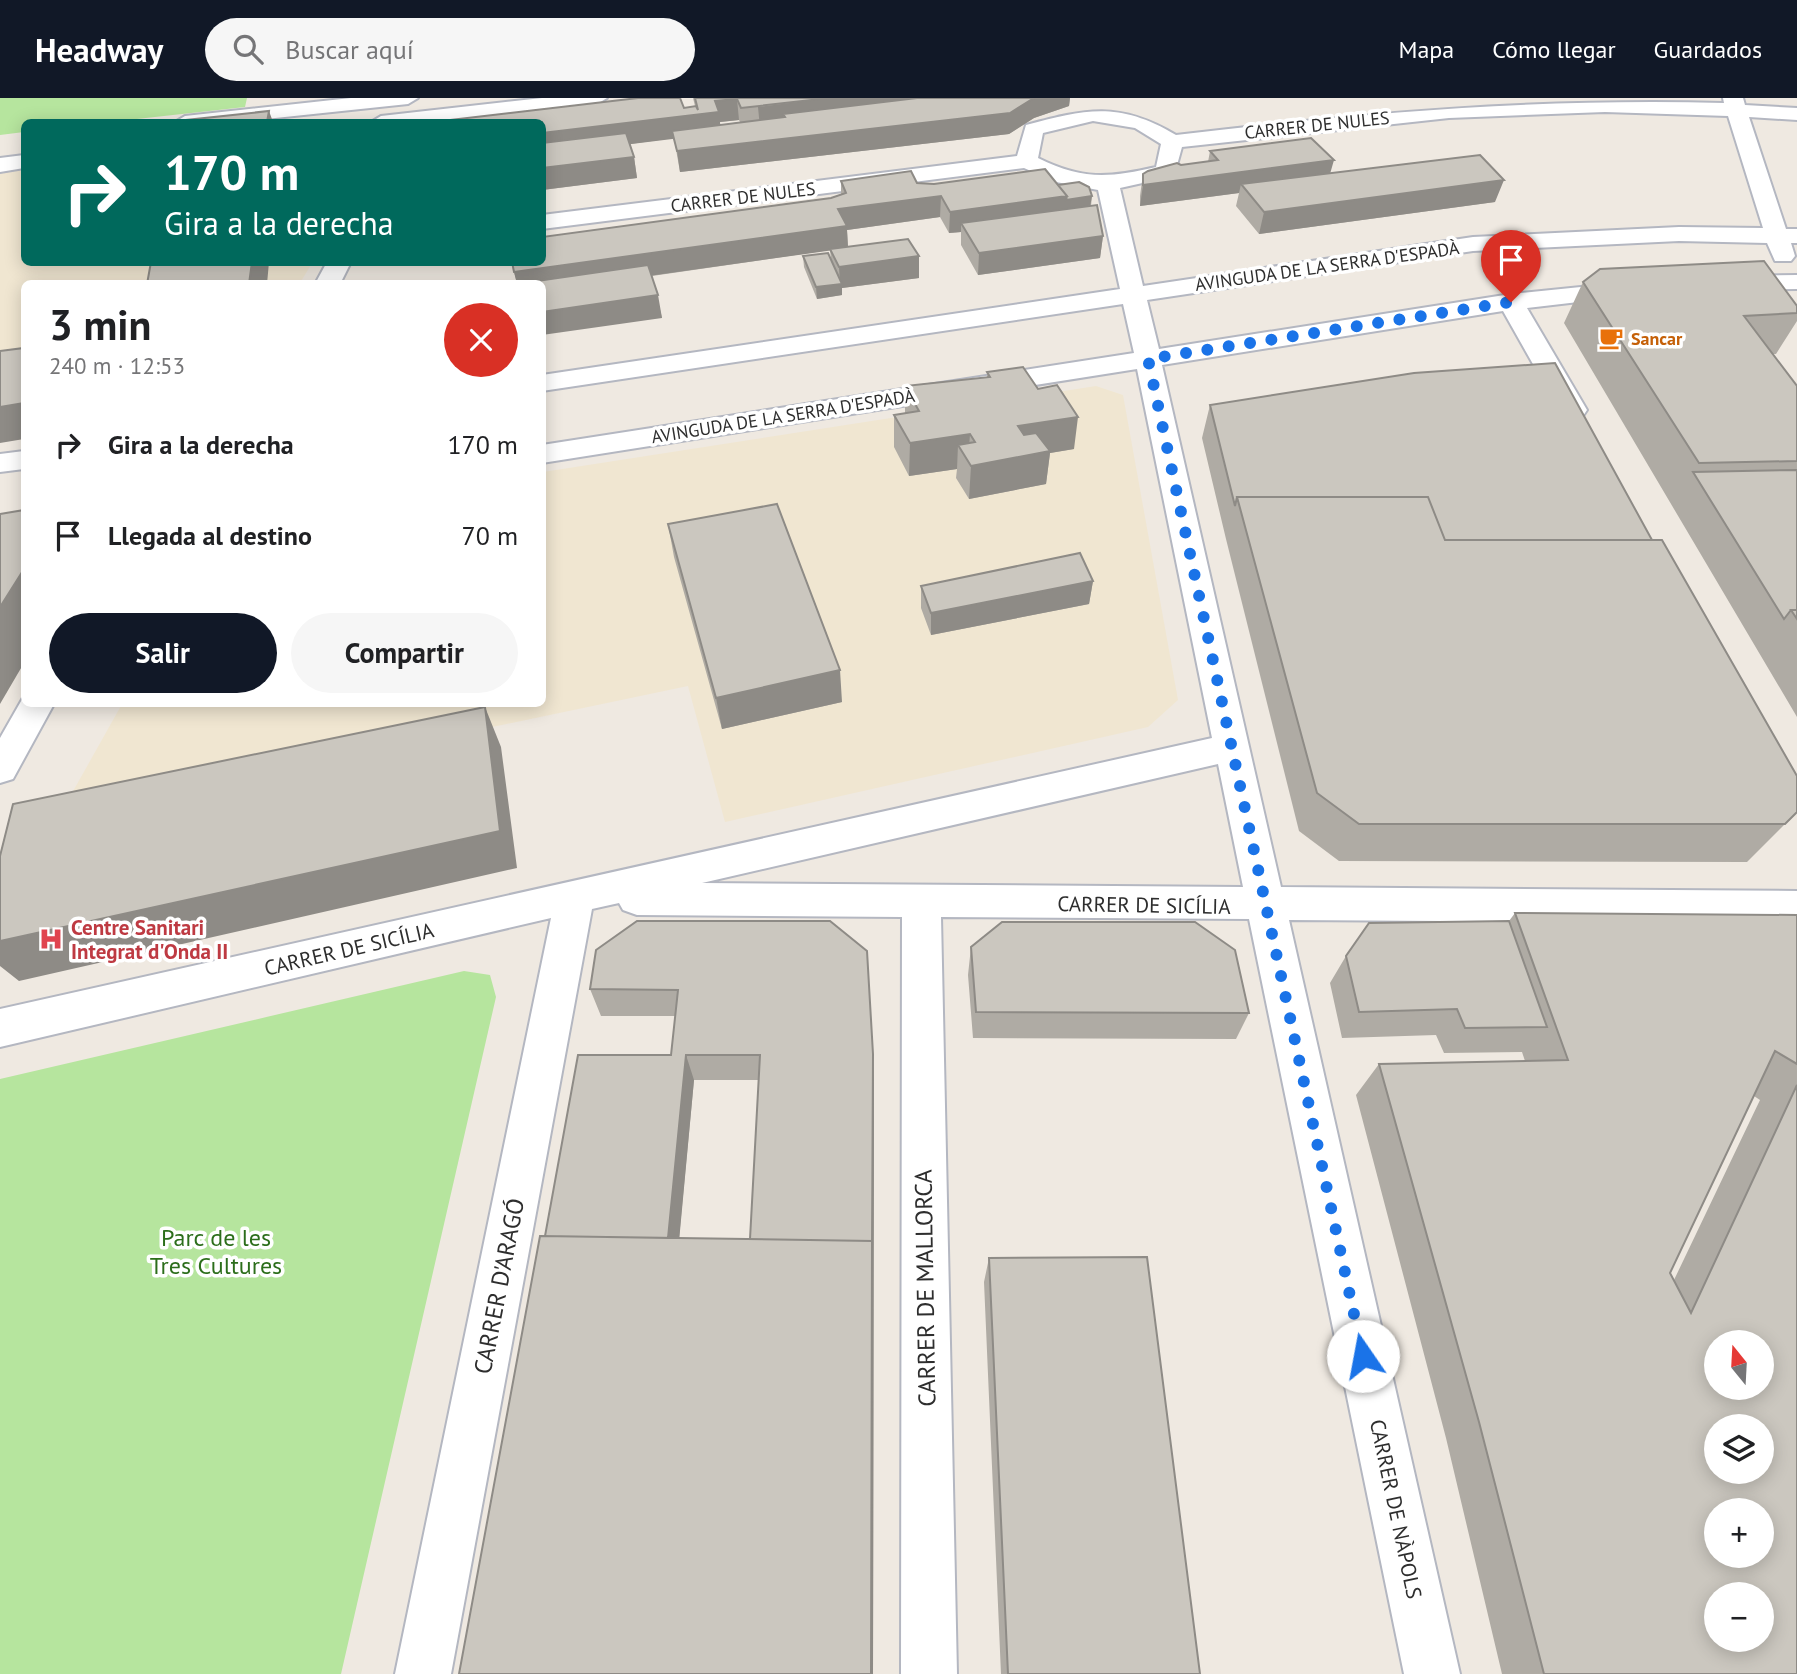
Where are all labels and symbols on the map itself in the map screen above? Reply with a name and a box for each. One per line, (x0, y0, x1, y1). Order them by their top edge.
street label: CARRER DE NULES (1243, 106, 1391, 144)
street label: CARRER DE NULES (669, 177, 817, 217)
pin (1481, 230, 1541, 302)
street label: AVINGUDA DE LA SERRA D'ESPADÀ (1193, 236, 1461, 296)
cafe icon: Sancar (1597, 324, 1625, 352)
place label: Sancar (1631, 327, 1683, 350)
street label: AVINGUDA DE LA SERRA D'ESPADÀ (650, 384, 917, 448)
street label: CARRER DE SICÍLIA (1057, 890, 1232, 920)
place label: Centre Sanitari Integrat d'Onda II (71, 914, 228, 965)
street label: CARRER DE SICÍLIA (262, 916, 437, 982)
hospital icon: Centre Sanitari Integrat d'Onda II (37, 925, 65, 953)
street label: CARRER DE MALLORCA (907, 1169, 943, 1407)
street label: CARRER D'ARAGÓ (467, 1195, 531, 1377)
park label: Parc de les Tres Cultures (150, 1222, 282, 1281)
position arrow (1326, 1319, 1400, 1393)
north arrow (1704, 1330, 1774, 1400)
street label: CARRER DE NÀPOLS (1364, 1417, 1428, 1601)

